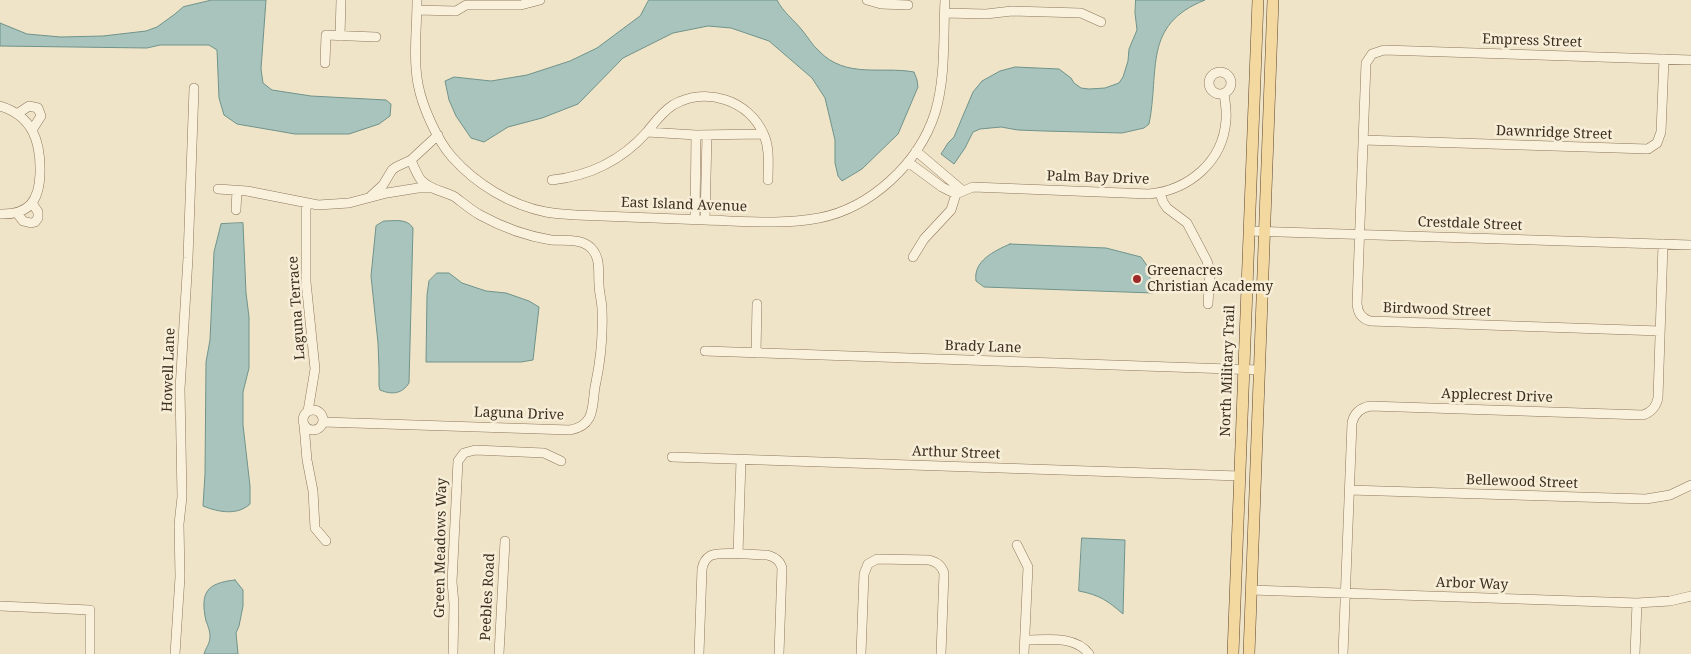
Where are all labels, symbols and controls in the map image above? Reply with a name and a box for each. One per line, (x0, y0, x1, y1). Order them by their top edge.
street label: Empress Street (1482, 31, 1582, 51)
street label: Dawnridge Street (1495, 123, 1613, 143)
street label: Palm Bay Drive (1046, 168, 1150, 188)
street label: East Island Avenue (621, 194, 747, 216)
street label: Crestdale Street (1417, 214, 1523, 234)
street label: Laguna Terrace (285, 255, 309, 361)
place label: Greenacres Christian Academy (1147, 263, 1273, 296)
marker: Greenacres Christian Academy (1131, 273, 1143, 285)
street label: Birdwood Street (1383, 300, 1491, 320)
street label: North Military Trail (1217, 305, 1239, 437)
street label: Howell Lane (159, 328, 179, 412)
street label: Brady Lane (944, 337, 1022, 357)
street label: Applecrest Drive (1441, 386, 1553, 406)
street label: Laguna Drive (474, 404, 564, 424)
street label: Arthur Street (912, 443, 1000, 463)
street label: Bellewood Street (1466, 472, 1578, 492)
street label: Green Meadows Way (431, 478, 451, 618)
street label: Peebles Road (477, 553, 499, 641)
street label: Arbor Way (1435, 574, 1509, 594)

